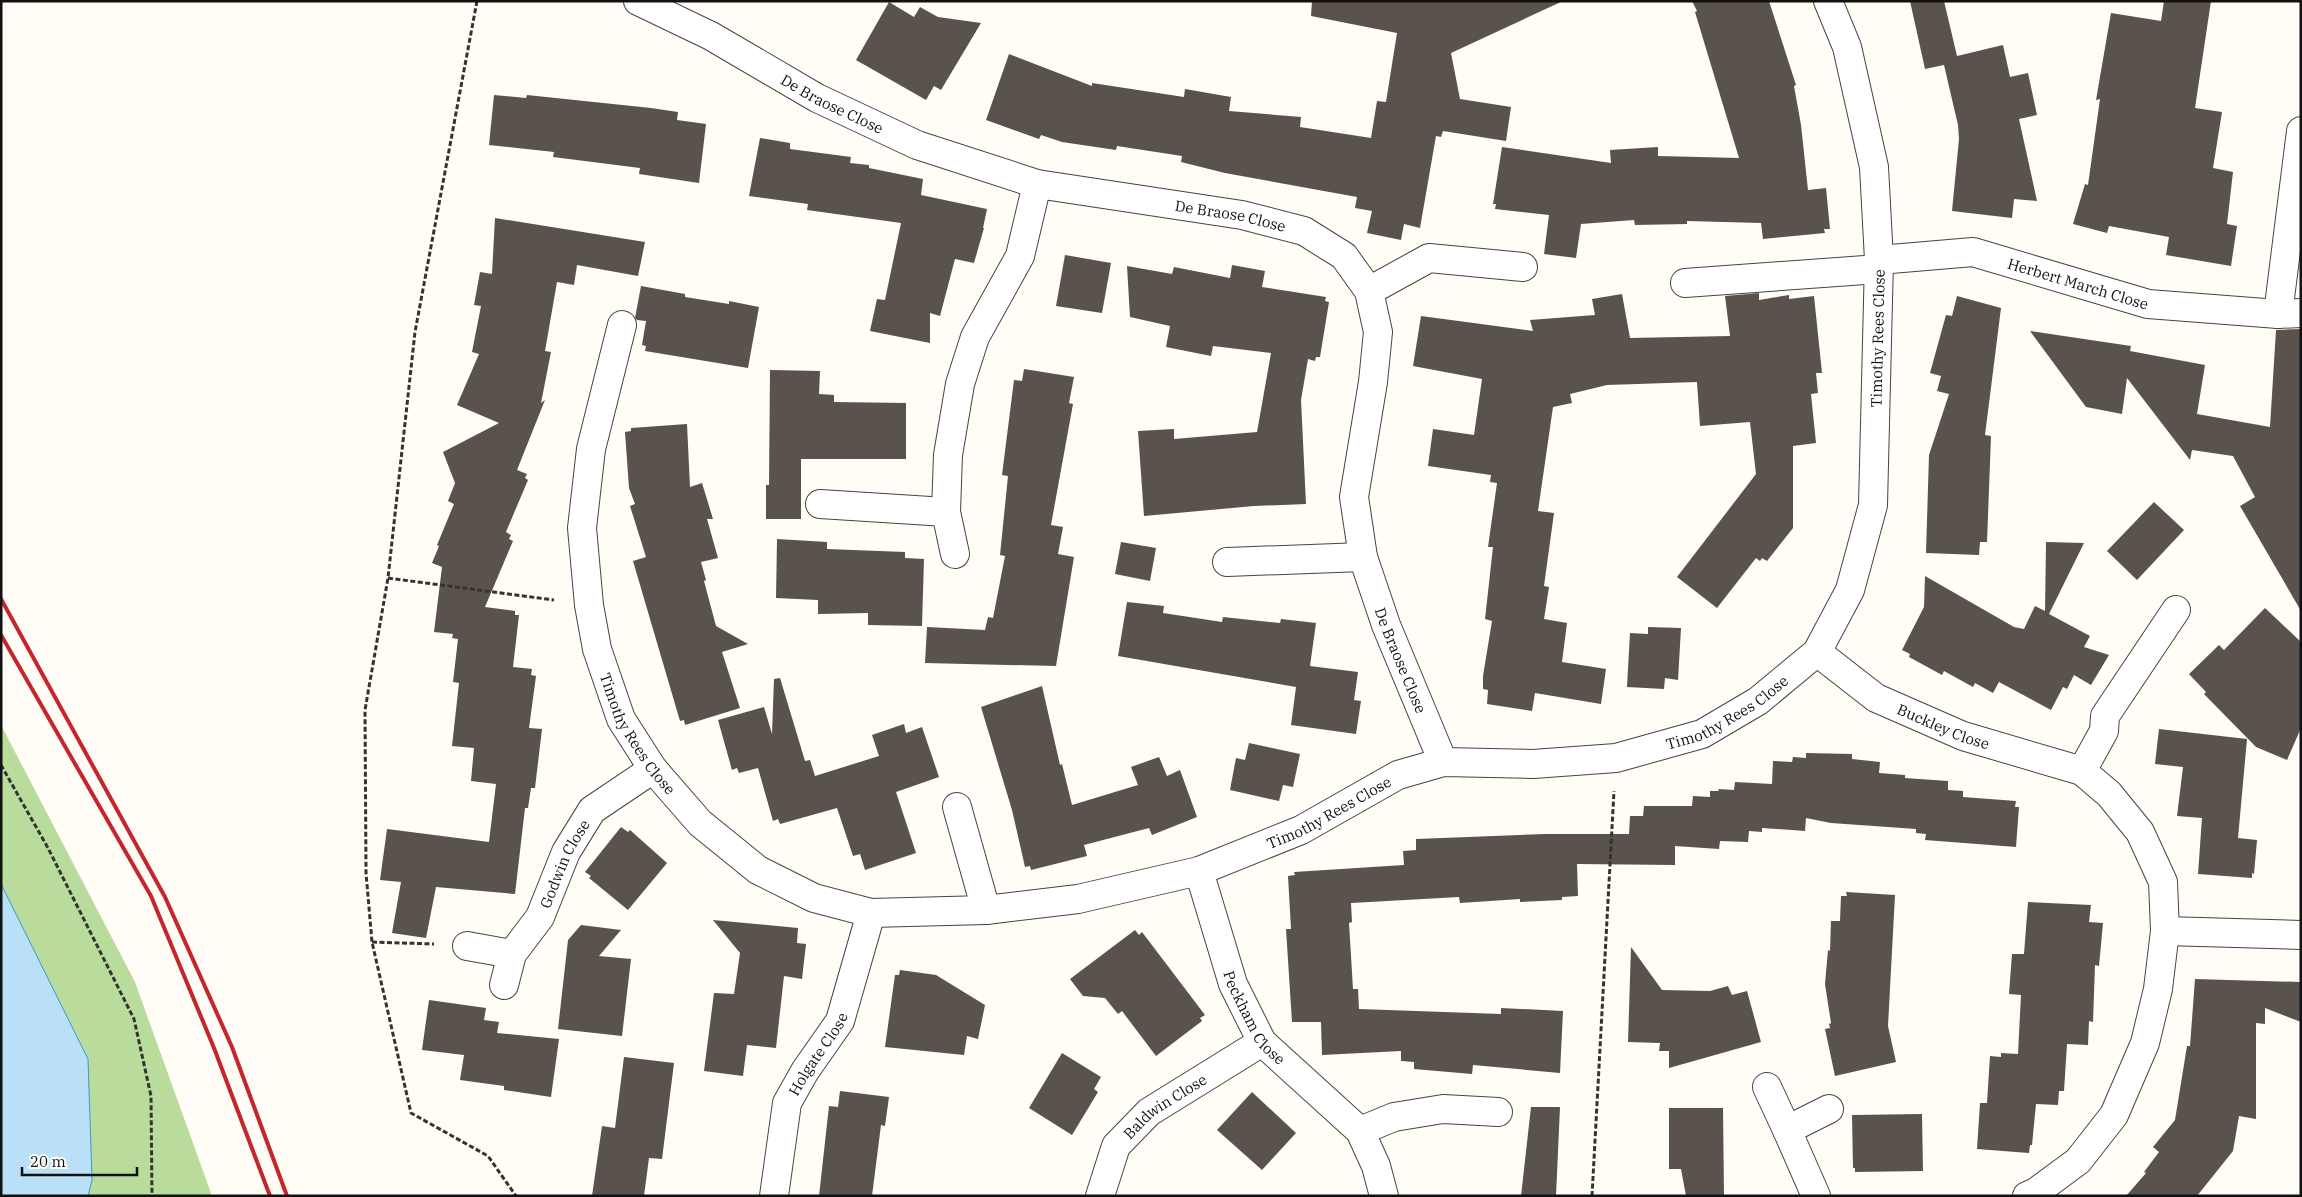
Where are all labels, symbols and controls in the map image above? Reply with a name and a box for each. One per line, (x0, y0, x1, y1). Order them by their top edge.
street label: De Braose Close (778, 70, 887, 137)
street label: De Braose Close (1174, 196, 1288, 235)
street label: Herbert March Close (2005, 253, 2151, 313)
street label: Timothy Rees Close (1866, 269, 1888, 408)
street label: De Braose Close (1371, 605, 1431, 716)
street label: Timothy Rees Close (596, 670, 680, 798)
street label: Timothy Rees Close (1664, 671, 1792, 753)
street label: Buckley Close (1894, 699, 1992, 753)
street label: Timothy Rees Close (1264, 772, 1394, 852)
street label: Godwin Close (535, 816, 593, 911)
street label: Peckham Close (1220, 968, 1290, 1068)
street label: Holgate Close (784, 1010, 851, 1099)
street label: Baldwin Close (1119, 1069, 1210, 1143)
scale bar (22, 1144, 138, 1176)
text: 20 m (30, 1152, 66, 1171)

